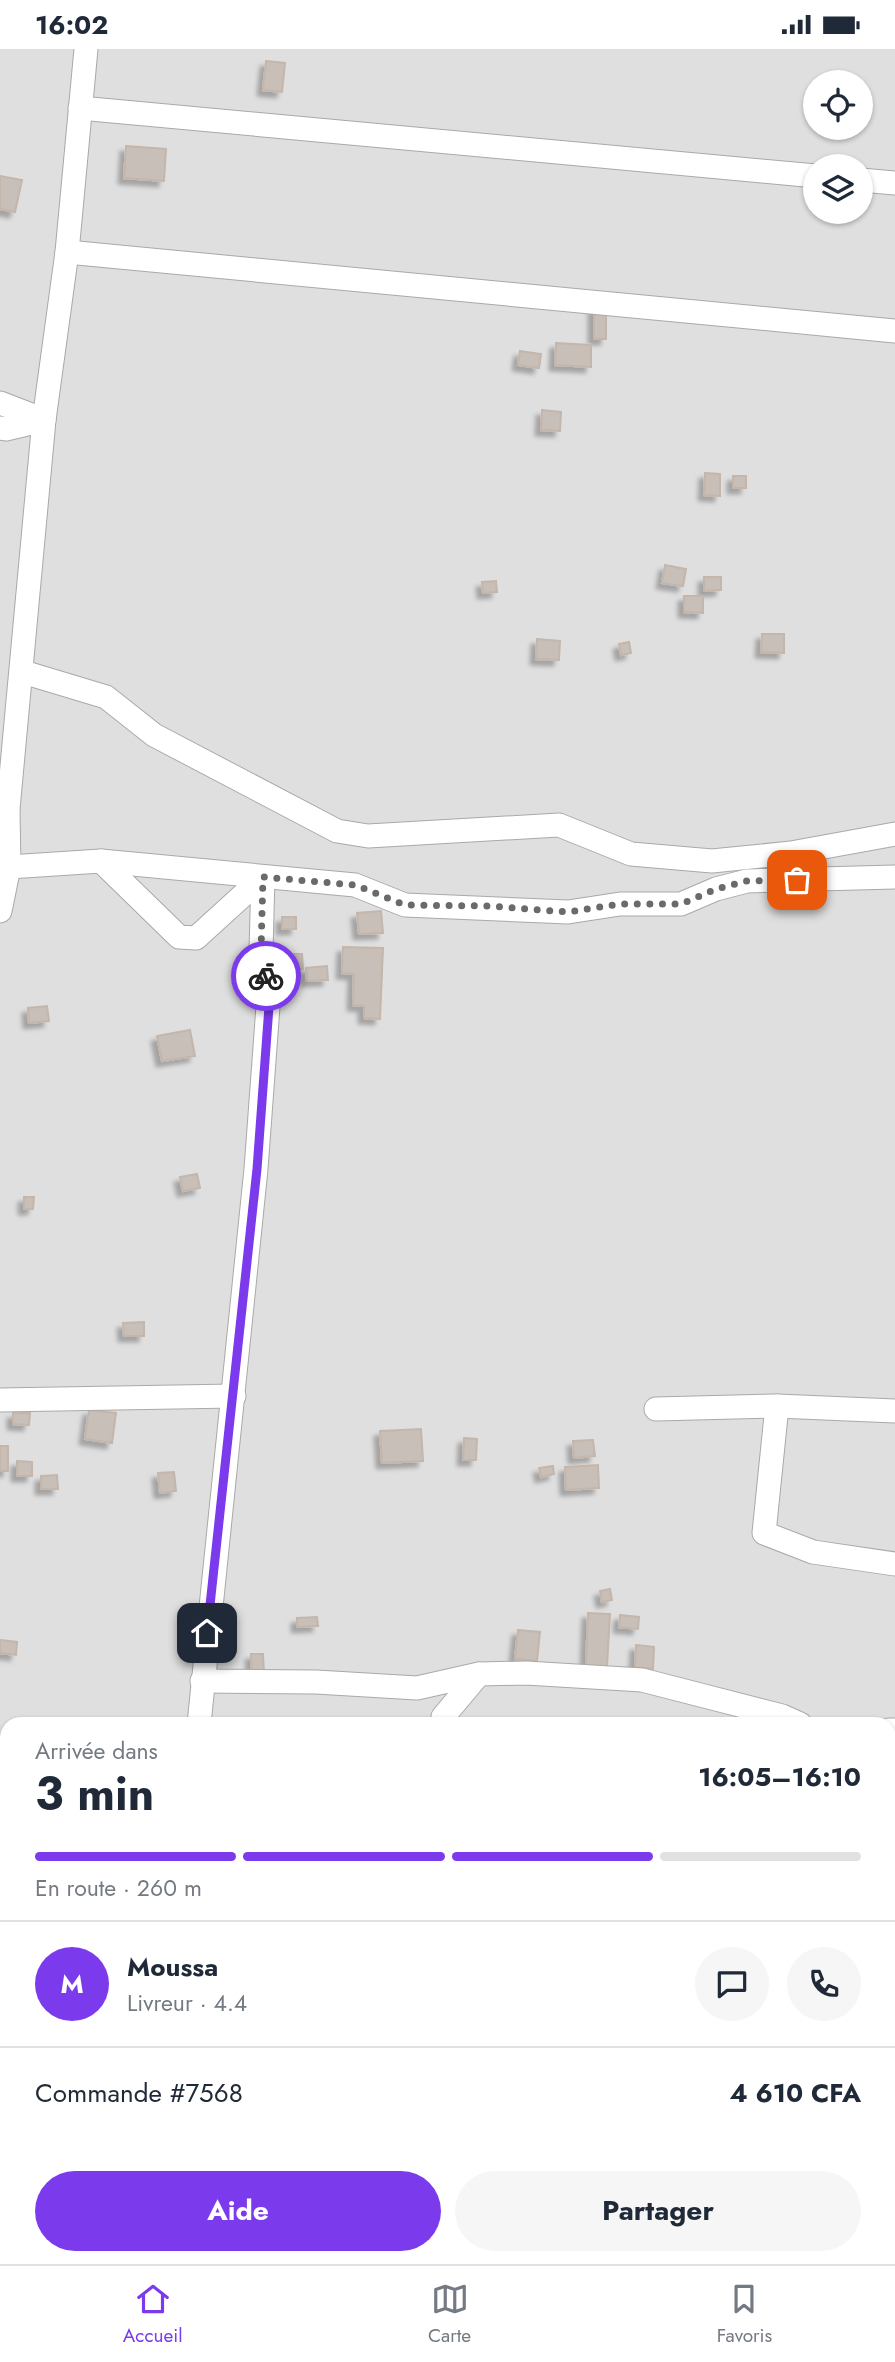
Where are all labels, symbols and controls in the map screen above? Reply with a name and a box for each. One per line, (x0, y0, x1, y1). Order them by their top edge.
text: 16:02 (35, 6, 108, 44)
map controls (803, 70, 873, 224)
button: locate (803, 70, 873, 140)
button: layers (803, 154, 873, 224)
pin (767, 850, 827, 910)
icon: bag (778, 861, 816, 899)
courier (231, 941, 301, 1011)
icon: bike (247, 957, 285, 995)
pin (177, 1603, 237, 1663)
icon: home (188, 1614, 226, 1652)
text: Arrivée dans (35, 1734, 158, 1768)
text: 16:05–16:10 (698, 1758, 861, 1796)
text: 3 min (35, 1761, 154, 1827)
text: En route · 260 m (35, 1871, 202, 1905)
button: chat (695, 1947, 769, 2021)
button: phone (787, 1947, 861, 2021)
text: Moussa (127, 1948, 218, 1986)
text: M (60, 1965, 84, 2003)
text: Livreur · 4.4 (127, 1986, 247, 2020)
text: Commande #7568 (35, 2074, 243, 2112)
text: 4 610 CFA (730, 2074, 861, 2112)
button: Aide (35, 2171, 441, 2251)
button: Partager (455, 2171, 861, 2251)
tab: Accueil (123, 2280, 183, 2349)
tab: Carte (428, 2280, 471, 2349)
tab: Favoris (717, 2280, 772, 2349)

